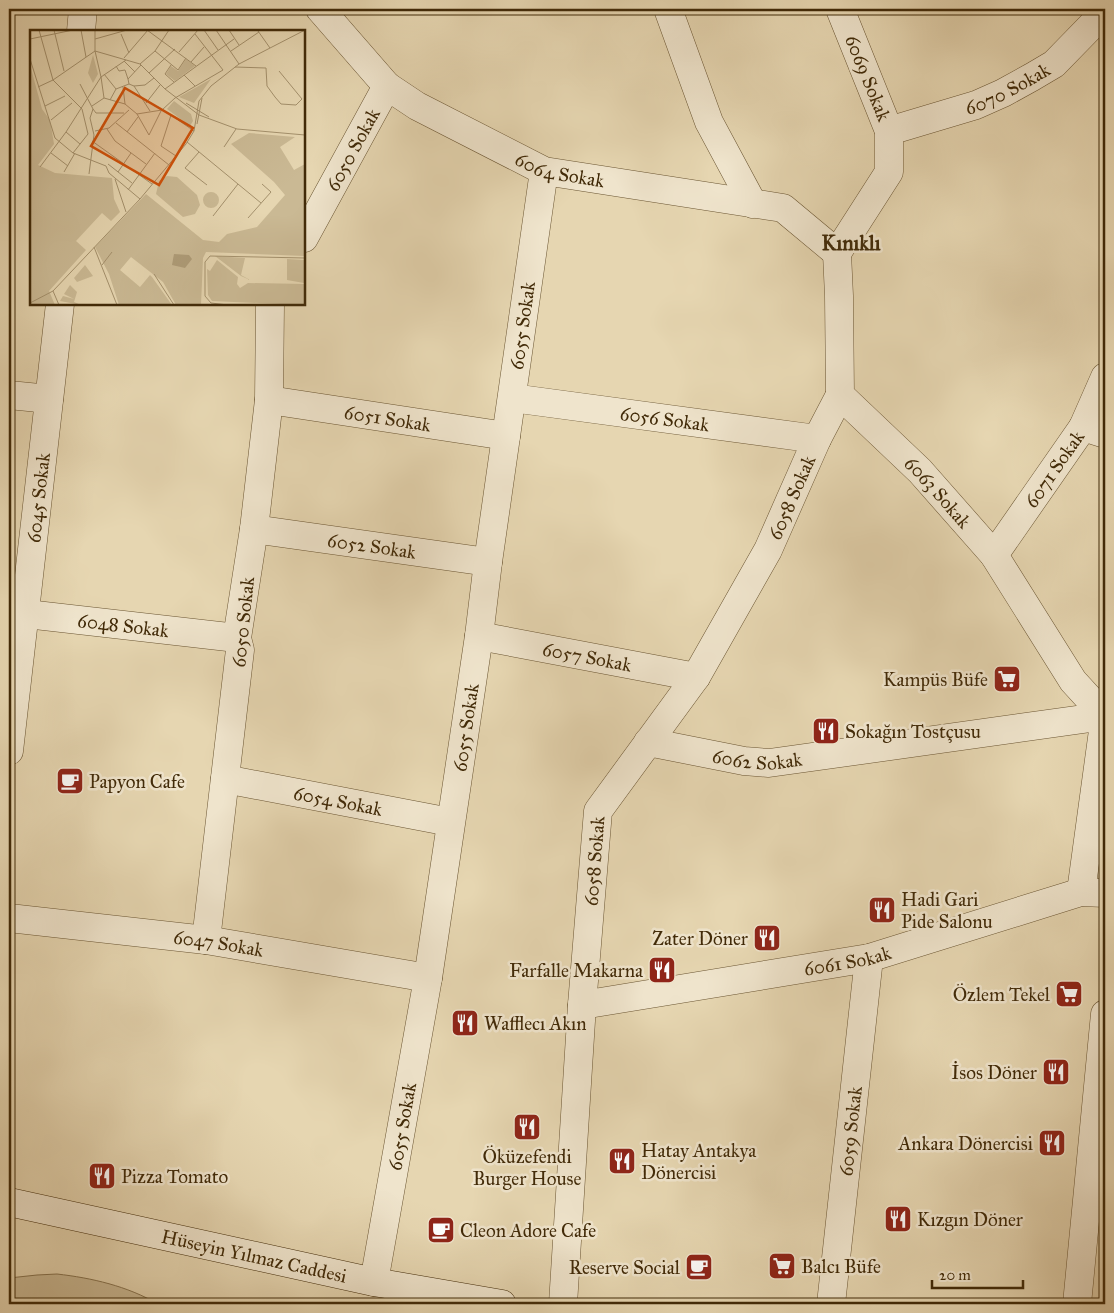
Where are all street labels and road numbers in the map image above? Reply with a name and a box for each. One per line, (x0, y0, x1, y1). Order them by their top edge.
street label: 6069 Sokak (840, 31, 896, 125)
street label: 6070 Sokak (962, 57, 1054, 119)
street label: 6050 Sokak (320, 104, 384, 195)
street label: 6064 Sokak (512, 147, 606, 192)
street label: 6055 Sokak (504, 280, 540, 371)
street label: 6051 Sokak (343, 400, 433, 436)
street label: 6056 Sokak (619, 401, 711, 436)
street label: 6071 Sokak (1019, 426, 1089, 512)
street label: 6045 Sokak (21, 451, 54, 544)
street label: 6058 Sokak (763, 451, 820, 543)
street label: 6063 Sokak (900, 451, 976, 533)
street label: 6052 Sokak (326, 528, 418, 563)
street label: 6050 Sokak (227, 575, 259, 668)
street label: 6048 Sokak (76, 608, 170, 642)
street label: 6057 Sokak (541, 637, 634, 676)
street label: 6055 Sokak (447, 682, 483, 773)
street label: 6062 Sokak (710, 744, 804, 775)
street label: 6054 Sokak (292, 781, 385, 820)
street label: 6058 Sokak (579, 815, 609, 907)
street label: 6047 Sokak (172, 925, 266, 961)
street label: 6061 Sokak (802, 940, 894, 980)
street label: 6055 Sokak (383, 1081, 421, 1172)
street label: 6059 Sokak (834, 1085, 866, 1177)
street label: Hüseyin Yılmaz Caddesi (159, 1224, 349, 1287)

